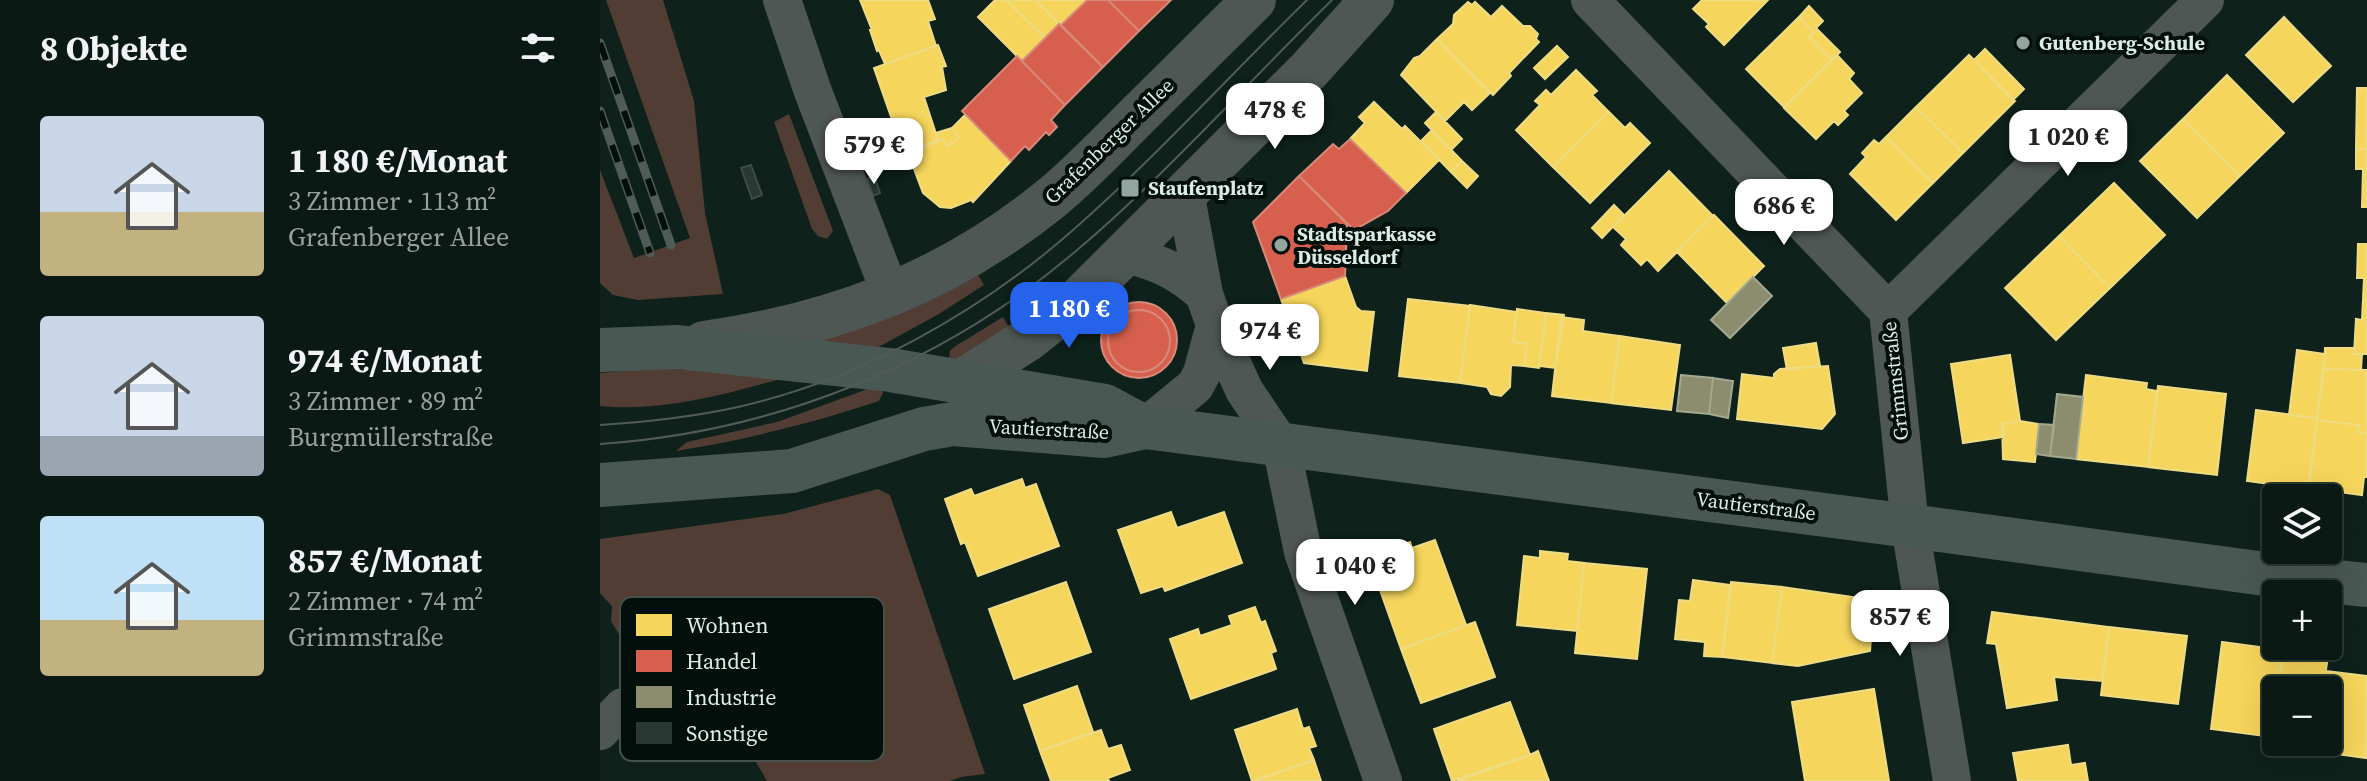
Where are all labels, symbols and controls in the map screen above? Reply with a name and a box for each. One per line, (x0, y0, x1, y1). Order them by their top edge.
text: 8 Objekte (40, 25, 188, 71)
icon: filters (516, 26, 560, 70)
place label: Gutenberg-Schule (2039, 29, 2205, 57)
marker: Gutenberg-Schule (2014, 34, 2032, 52)
street label: Grafenberger Allee (1038, 72, 1180, 210)
pin: 478 € (1219, 83, 1331, 151)
text: 478 € (1244, 91, 1306, 127)
pin: 1 020 € (1994, 110, 2142, 178)
pin: 579 € (818, 118, 930, 186)
text: 1 020 € (2027, 118, 2109, 154)
text: 579 € (843, 126, 905, 162)
text: 1 180 €/Monat (288, 137, 508, 183)
icon: home (104, 148, 200, 244)
place label: Staufenplatz (1148, 174, 1263, 202)
marker: Staufenplatz (1119, 177, 1141, 199)
pin: 686 € (1728, 179, 1840, 247)
text: 3 Zimmer · 113 m² (288, 183, 496, 219)
text: 686 € (1753, 187, 1815, 223)
text: Grafenberger Allee (288, 219, 509, 255)
place label: Stadtsparkasse Düsseldorf (1297, 220, 1436, 271)
marker: Stadtsparkasse Düsseldorf (1272, 236, 1290, 254)
pin: 1 180 € (995, 282, 1143, 350)
text: 1 180 € (1028, 290, 1110, 326)
pin: 974 € (1214, 304, 1326, 372)
text: 974 € (1239, 312, 1301, 348)
street label: Grimmstraße (1875, 320, 1915, 442)
text: 974 €/Monat (288, 337, 482, 383)
icon: home (104, 348, 200, 444)
text: 3 Zimmer · 89 m² (288, 383, 483, 419)
street label: Vautierstraße (988, 412, 1110, 446)
text: Burgmüllerstraße (288, 419, 493, 455)
map controls (2262, 484, 2342, 756)
button: layers (2262, 484, 2342, 564)
street label: Vautierstraße (1695, 485, 1817, 527)
text: 857 €/Monat (288, 537, 482, 583)
pin: 1 040 € (1281, 539, 1429, 607)
text: 1 040 € (1314, 547, 1396, 583)
icon: home (104, 548, 200, 644)
button: + (2262, 580, 2342, 660)
text: 2 Zimmer · 74 m² (288, 583, 483, 619)
pin: 857 € (1844, 590, 1956, 658)
legend (620, 597, 884, 761)
text: 857 € (1869, 598, 1931, 634)
text: Wohnen (686, 610, 769, 640)
text: Grimmstraße (288, 619, 444, 655)
text: Handel (686, 646, 757, 676)
button: − (2262, 676, 2342, 756)
text: Industrie (686, 682, 776, 712)
text: Sonstige (686, 718, 768, 748)

